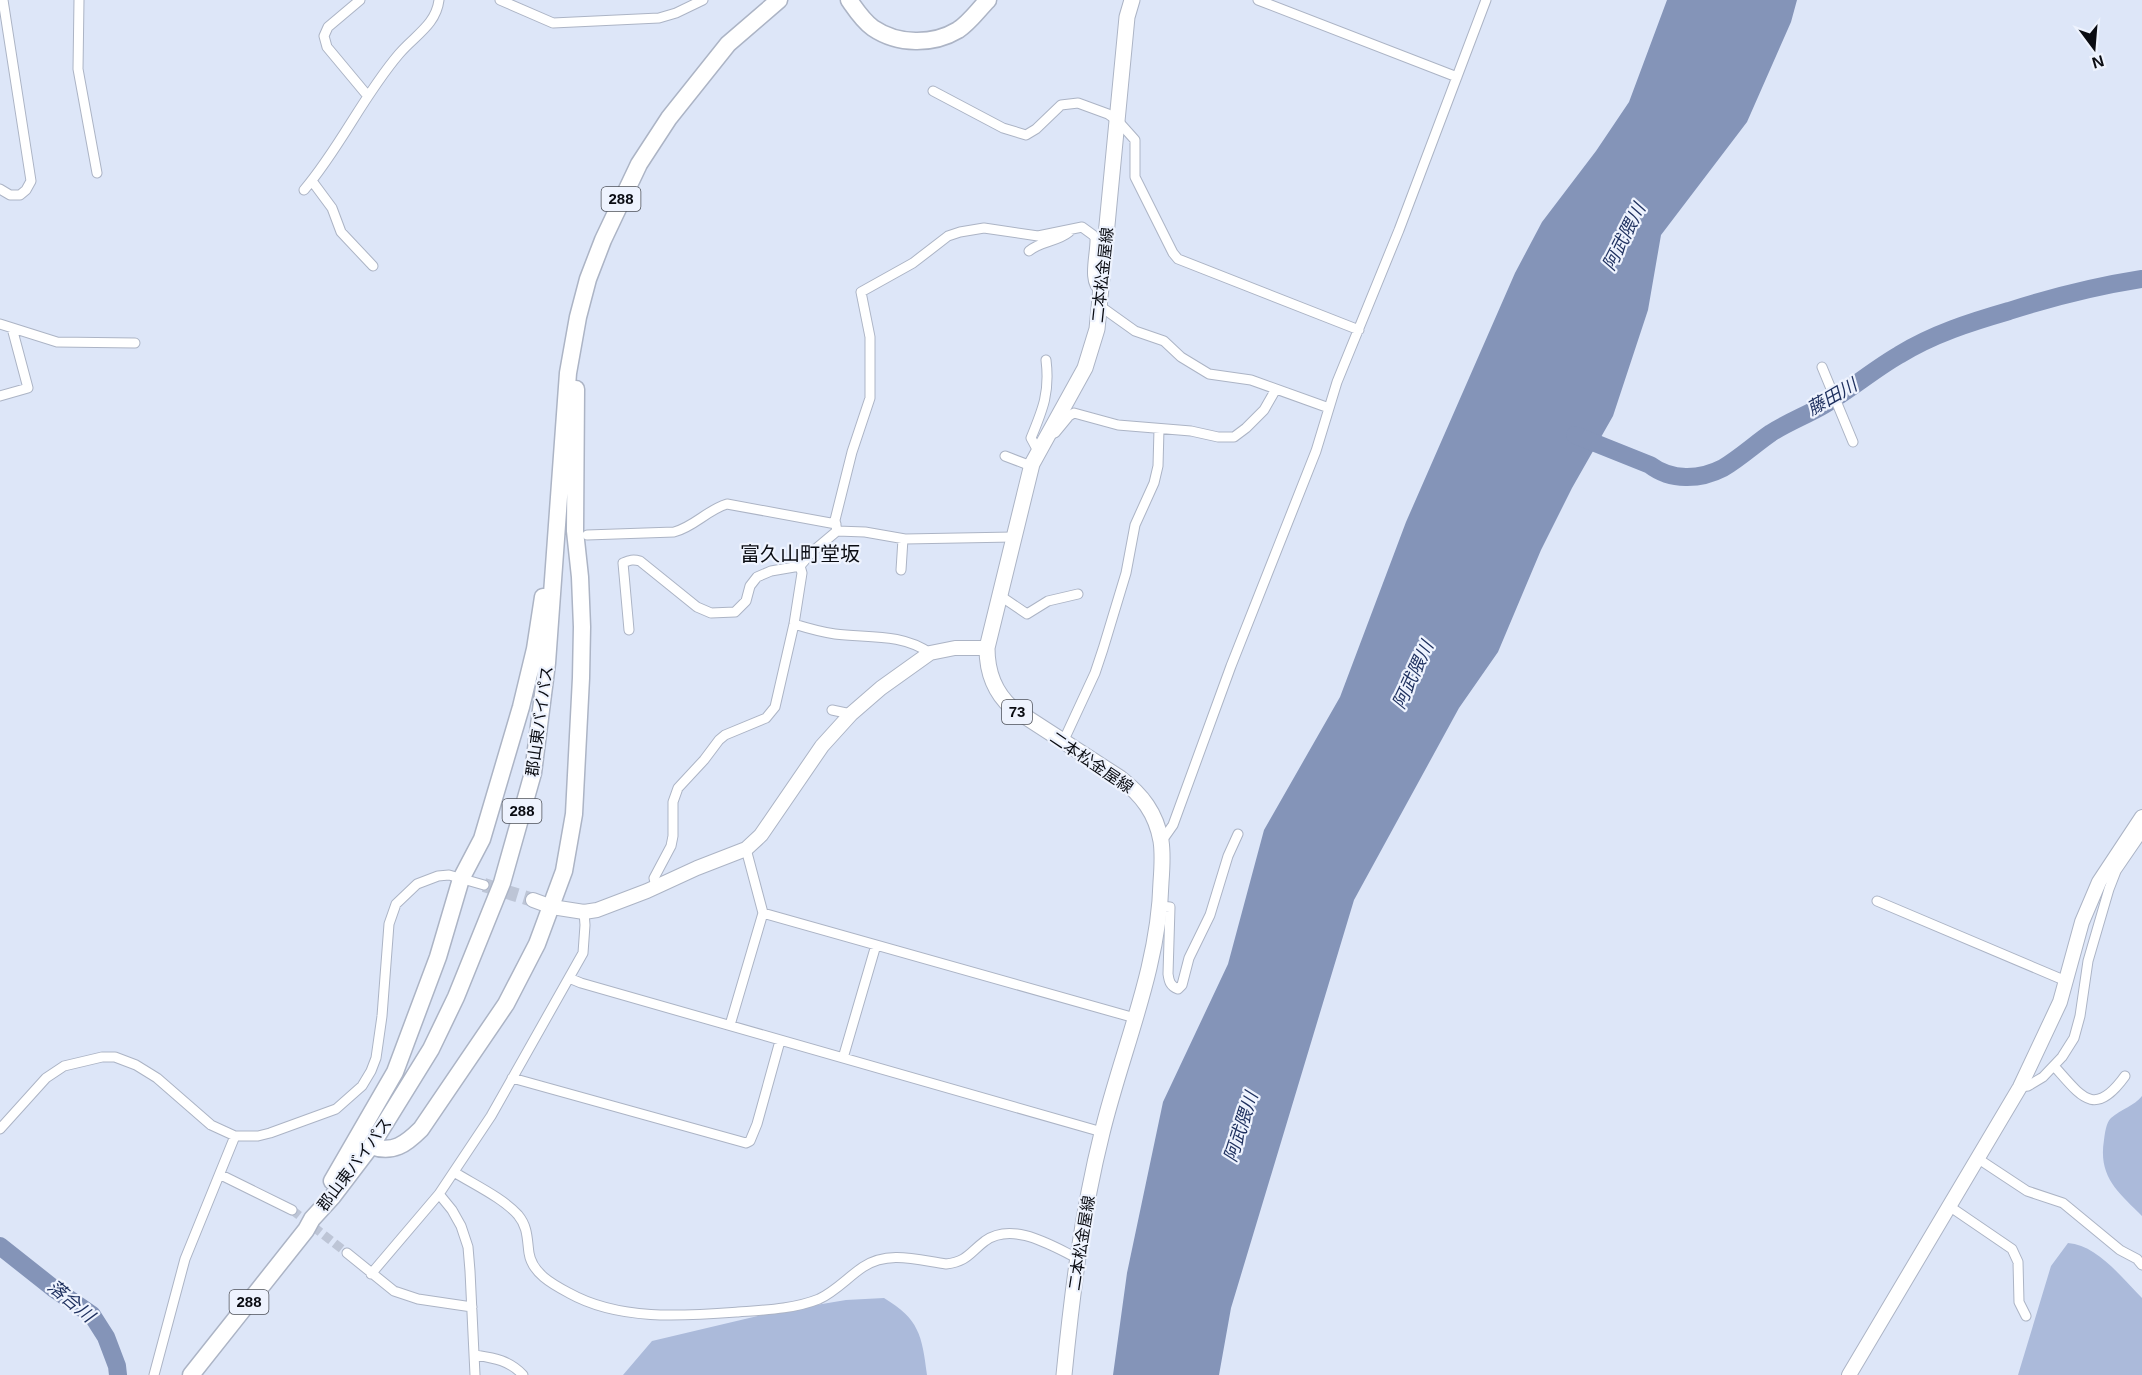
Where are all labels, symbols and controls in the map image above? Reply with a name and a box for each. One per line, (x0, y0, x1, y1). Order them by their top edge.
north arrow (2064, 18, 2124, 78)
text: N (2090, 52, 2106, 72)
road number: 288 (602, 187, 640, 211)
water label: 阿武隈川 (1599, 199, 1650, 274)
street label: 二本松金屋線 (1089, 226, 1116, 324)
water label: 藤田川 (1804, 374, 1862, 419)
district label: 富久山町堂坂 (740, 543, 860, 565)
water label: 阿武隈川 (1389, 636, 1438, 712)
street label: 郡山東バイパス (523, 665, 556, 778)
road number: 73 (1002, 700, 1032, 724)
street label: 二本松金屋線 (1047, 729, 1136, 796)
road number: 288 (502, 799, 542, 823)
water label: 阿武隈川 (1220, 1088, 1262, 1164)
street label: 郡山東バイパス (314, 1115, 395, 1214)
street label: 二本松金屋線 (1066, 1194, 1097, 1292)
water label: 落合川 (44, 1276, 100, 1327)
road number: 288 (230, 1290, 268, 1314)

